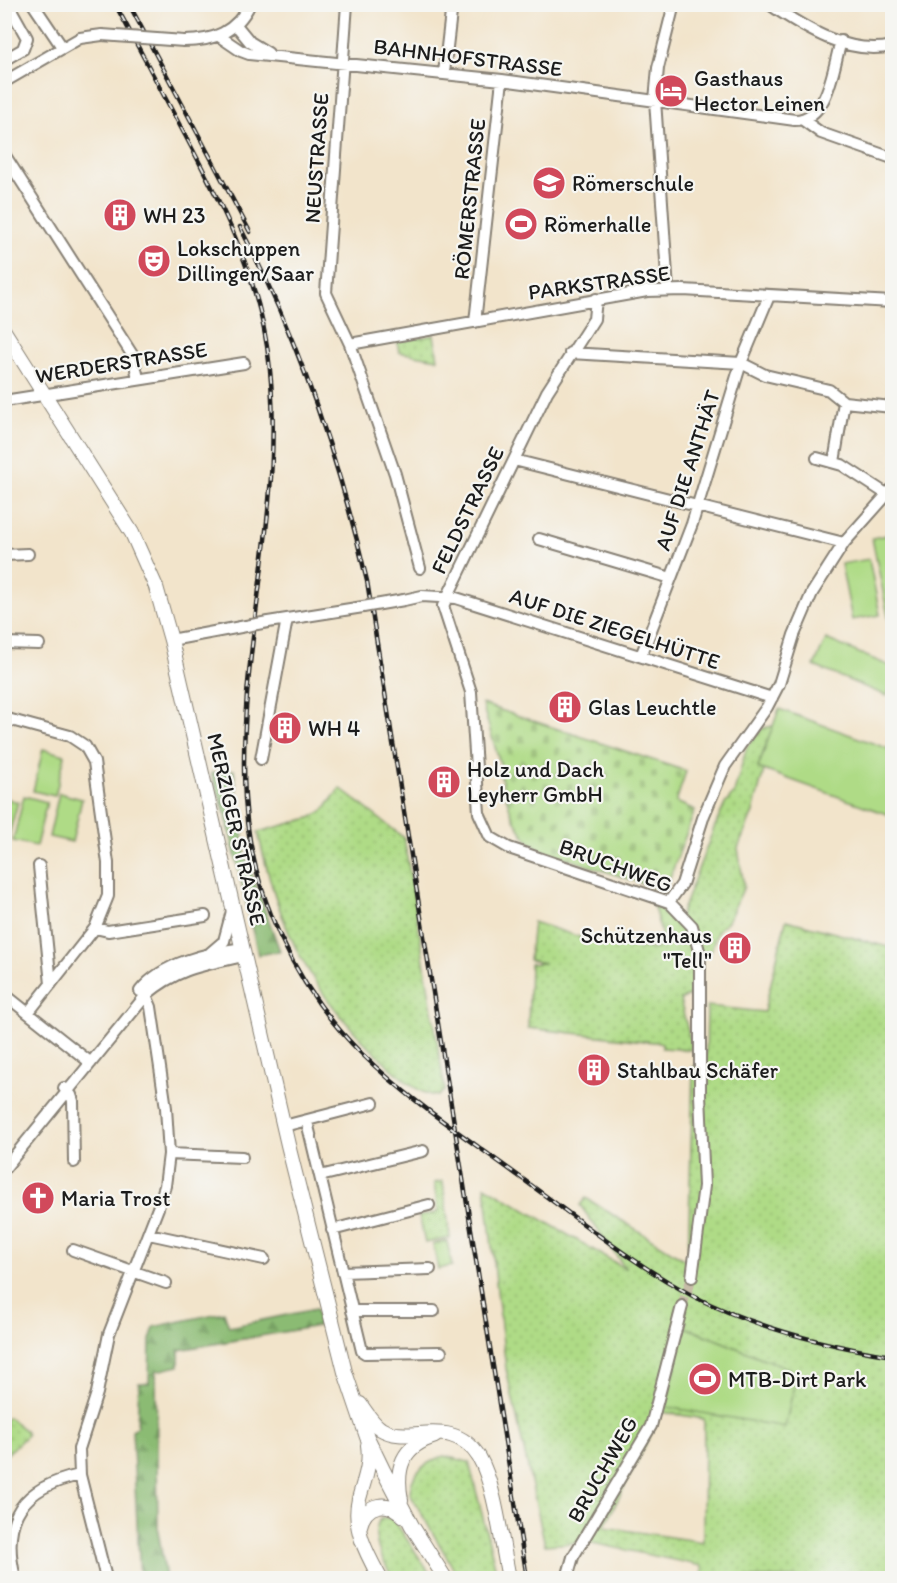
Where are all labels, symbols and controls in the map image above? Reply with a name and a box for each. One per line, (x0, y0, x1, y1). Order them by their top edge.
street label: BAHNHOFSTRASSE (372, 33, 564, 82)
place label: Gasthaus Hector Leinen (694, 65, 825, 117)
hotel icon: Gasthaus Hector Leinen (653, 73, 689, 109)
street label: NEUSTRASSE (298, 92, 335, 224)
street label: RÖMERSTRASSE (448, 117, 491, 281)
school or university icon: Römerschule (531, 165, 567, 201)
place label: Römerschule (572, 170, 694, 197)
building icon: WH 23 (102, 197, 138, 233)
place label: WH 23 (143, 202, 206, 229)
sports icon: Römerhalle (503, 206, 539, 242)
place label: Römerhalle (544, 211, 651, 238)
place label: Lokschuppen Dillingen/Saar (177, 235, 314, 287)
theatre icon: Lokschuppen Dillingen/Saar (136, 243, 172, 279)
street label: PARKSTRASSE (526, 259, 672, 306)
street label: WERDERSTRASSE (33, 336, 209, 389)
street label: AUF DIE ANTHÄT (649, 386, 726, 554)
street label: FELDSTRASSE (425, 442, 510, 578)
street label: AUF DIE ZIEGELHÜTTE (506, 582, 724, 675)
building icon: Glas Leuchtle (547, 689, 583, 725)
place label: Glas Leuchtle (588, 694, 717, 721)
building icon: WH 4 (267, 710, 303, 746)
place label: WH 4 (308, 715, 360, 742)
street label: MERZIGER STRASSE (201, 730, 272, 928)
place label: Holz und Dach Leyherr GmbH (467, 756, 604, 808)
building icon: Holz und Dach Leyherr GmbH (426, 764, 462, 800)
street label: BRUCHWEG (556, 833, 676, 898)
place label: Schützenhaus "Tell" (581, 922, 712, 974)
building icon: Schützenhaus "Tell" (717, 930, 753, 966)
building icon: Stahlbau Schäfer (576, 1052, 612, 1088)
place label: Stahlbau Schäfer (617, 1057, 779, 1084)
church icon: Maria Trost (20, 1180, 56, 1216)
place label: Maria Trost (61, 1185, 171, 1212)
sports icon: MTB-Dirt Park (687, 1361, 723, 1397)
place label: MTB-Dirt Park (728, 1366, 867, 1393)
street label: BRUCHWEG (561, 1411, 644, 1527)

